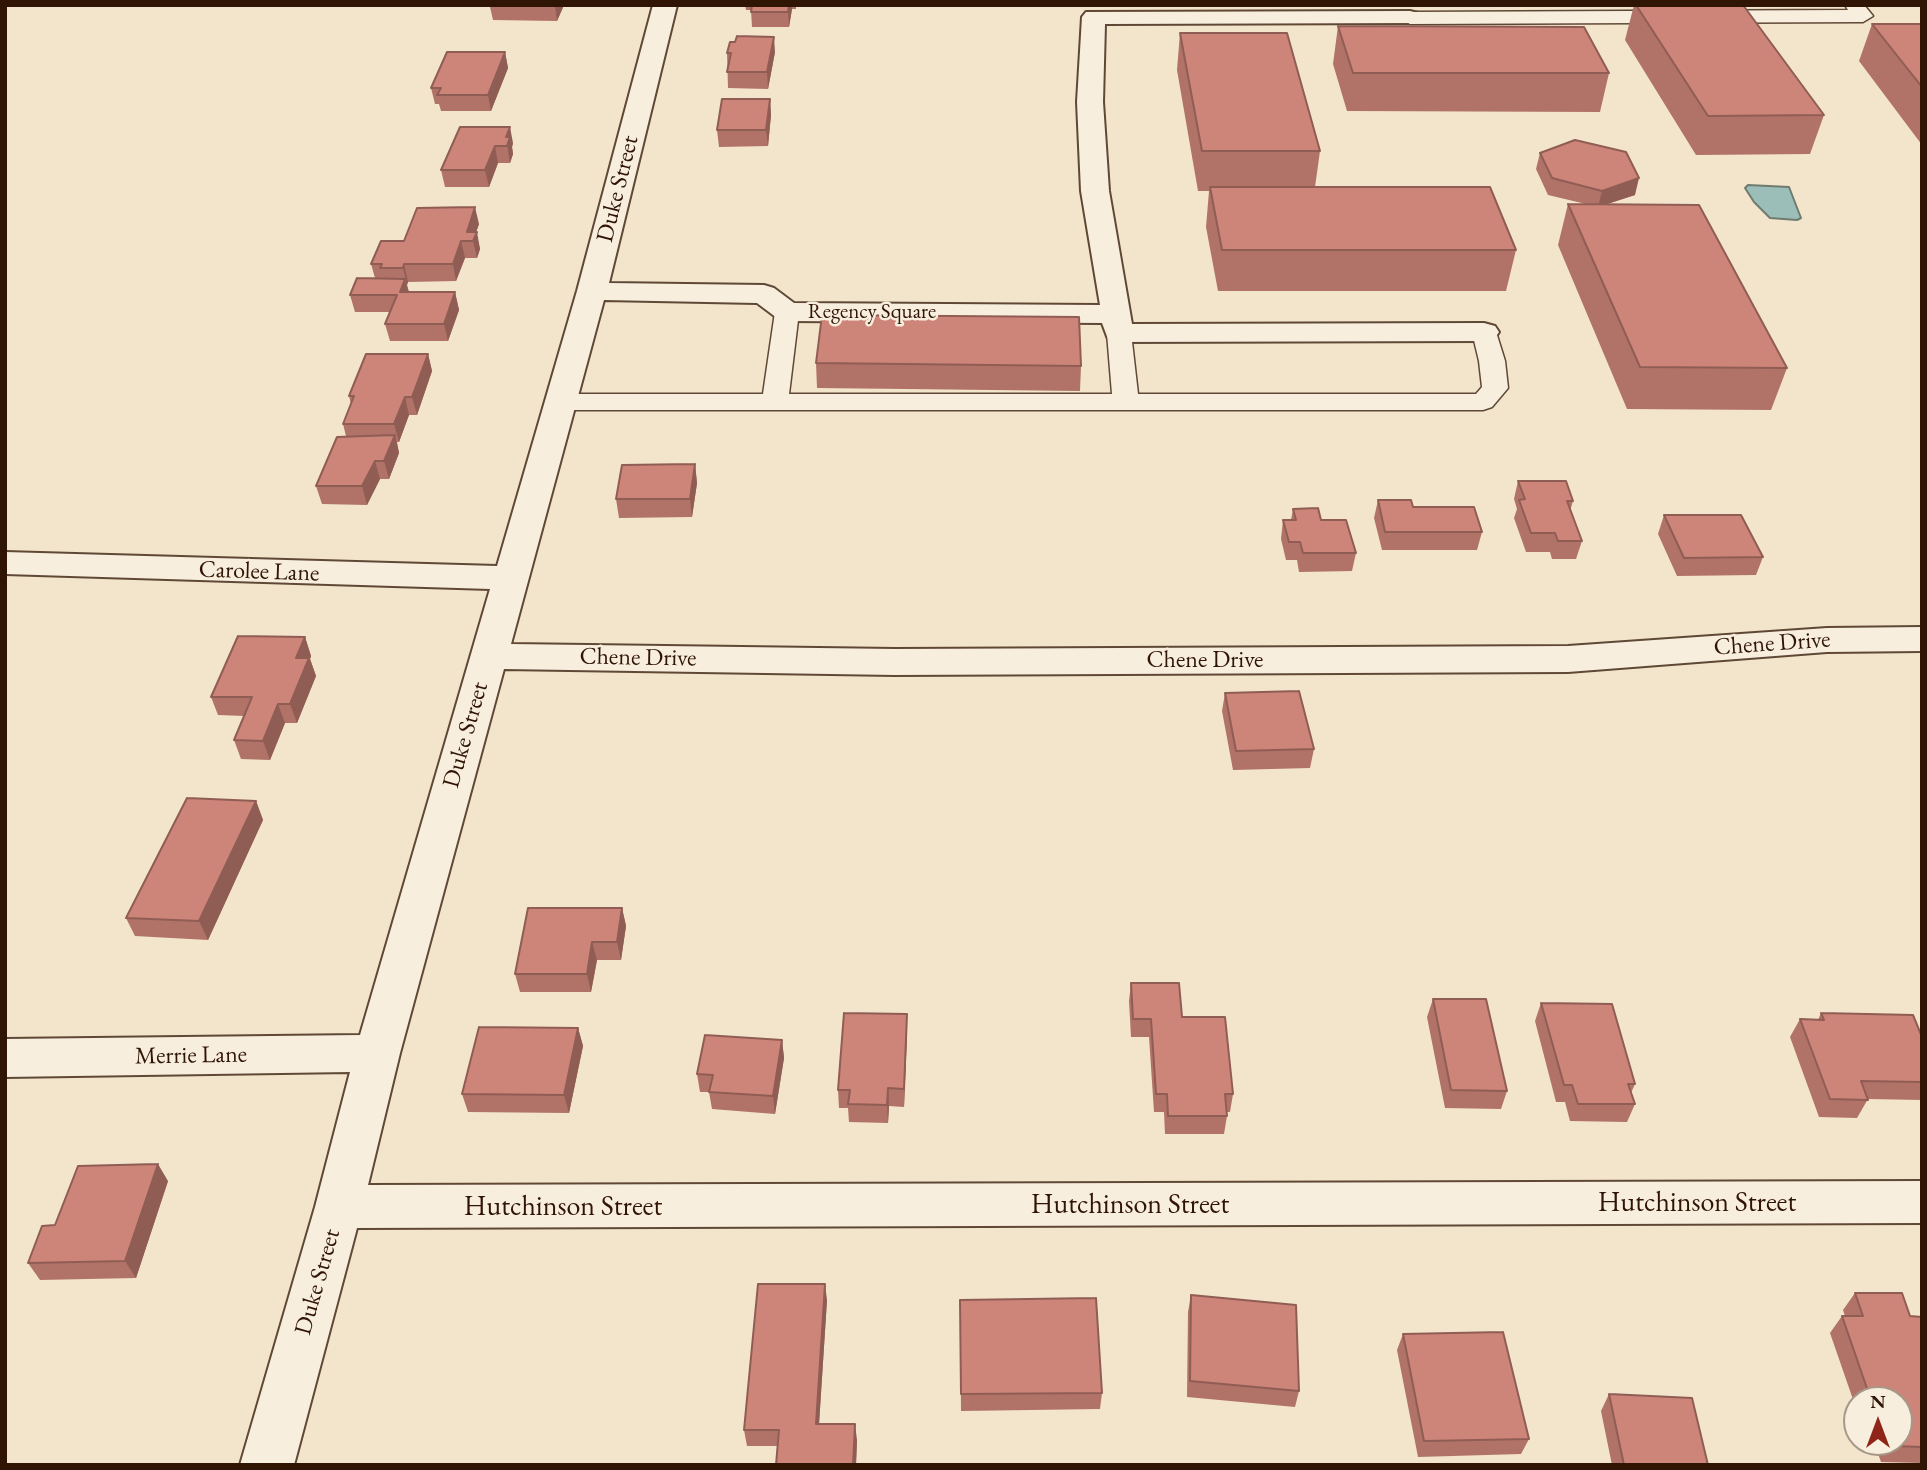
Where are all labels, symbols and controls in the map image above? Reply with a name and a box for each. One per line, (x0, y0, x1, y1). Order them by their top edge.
street label: Duke Street (591, 133, 645, 245)
street label: Regency Square (808, 299, 936, 325)
street label: Carolee Lane (198, 556, 320, 588)
street label: Chene Drive (1713, 626, 1831, 662)
street label: Chene Drive (579, 643, 697, 673)
street label: Chene Drive (1147, 646, 1263, 674)
street label: Duke Street (437, 679, 495, 791)
street label: Merrie Lane (135, 1041, 247, 1071)
street label: Hutchinson Street (1598, 1186, 1796, 1220)
street label: Hutchinson Street (1031, 1188, 1229, 1222)
street label: Hutchinson Street (464, 1190, 662, 1224)
street label: Duke Street (289, 1226, 347, 1338)
north arrow (1843, 1386, 1913, 1456)
text: N (1870, 1389, 1886, 1414)

